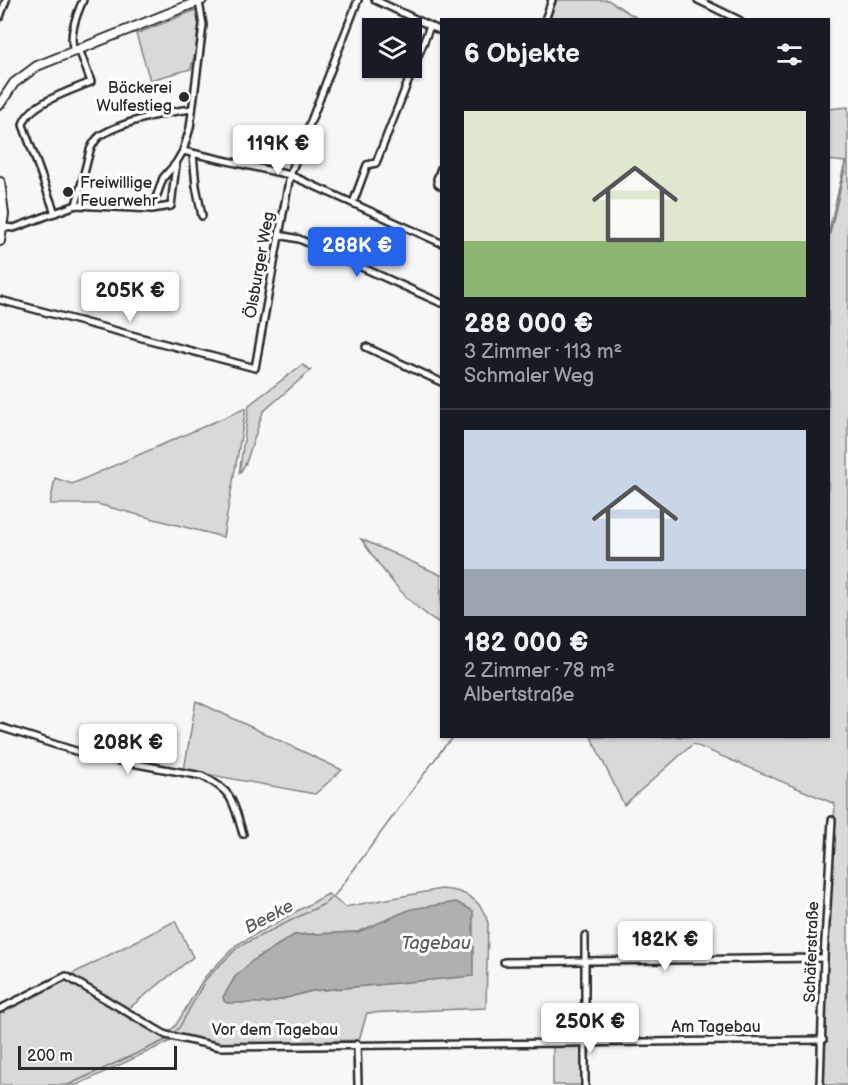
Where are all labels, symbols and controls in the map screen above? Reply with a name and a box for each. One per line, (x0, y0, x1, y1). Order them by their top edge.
map controls (362, 18, 422, 78)
button: layers (362, 18, 422, 78)
icon: filters (773, 38, 806, 71)
text: 6 Objekte (464, 39, 580, 70)
place label: Bäckerei Wulfestieg (96, 79, 172, 116)
marker: Bäckerei Wulfestieg (177, 90, 191, 104)
pin: 119K € (229, 125, 327, 176)
text: 119K € (247, 132, 309, 156)
icon: home (581, 150, 689, 258)
place label: Freiwillige Feuerwehr (80, 174, 158, 211)
marker: Freiwillige Feuerwehr (61, 185, 75, 199)
street label: Ölsburger Weg (239, 210, 279, 320)
pin: 288K € (308, 227, 406, 278)
text: 288K € (322, 234, 392, 258)
pin: 205K € (81, 272, 179, 323)
text: 205K € (95, 279, 165, 303)
text: 288 000 € (464, 309, 593, 340)
text: 3 Zimmer · 113 m² (464, 340, 622, 364)
text: Schmaler Weg (464, 364, 594, 388)
icon: home (581, 469, 689, 577)
text: 182 000 € (464, 628, 588, 659)
text: 2 Zimmer · 78 m² (464, 659, 615, 683)
text: Albertstraße (464, 683, 574, 707)
pin: 208K € (79, 724, 177, 775)
text: 208K € (93, 731, 163, 755)
water label: Beeke (241, 895, 297, 939)
street label: Schäferstraße (801, 900, 823, 1003)
pin: 182K € (616, 921, 714, 972)
text: 182K € (632, 928, 698, 952)
water label: Tagebau (401, 933, 471, 954)
pin: 250K € (541, 1003, 639, 1054)
text: 250K € (555, 1010, 625, 1034)
street label: Am Tagebau (671, 1018, 761, 1037)
street label: Vor dem Tagebau (212, 1021, 338, 1040)
scale bar (18, 1043, 177, 1070)
text: 200 m (27, 1047, 73, 1066)

